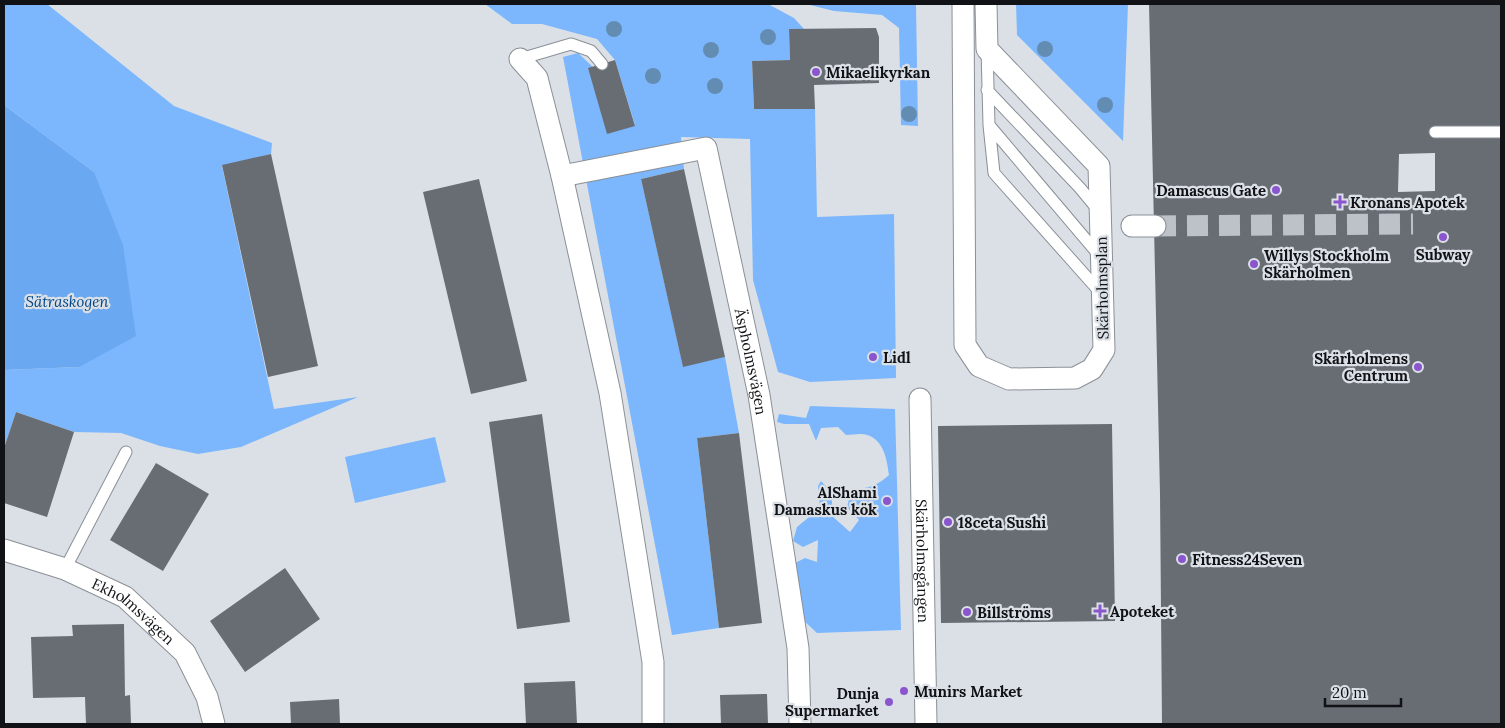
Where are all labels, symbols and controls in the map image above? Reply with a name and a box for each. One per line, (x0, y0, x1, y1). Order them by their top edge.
place label: Mikaelikyrkan (826, 63, 931, 82)
marker: Mikaelikyrkan (810, 66, 822, 78)
place label: Damascus Gate (1156, 181, 1266, 200)
marker: Damascus Gate (1270, 184, 1282, 196)
place label: Kronans Apotek (1350, 193, 1465, 212)
marker: Kronans Apotek (1334, 196, 1346, 208)
marker: Subway (1437, 231, 1449, 243)
street label: Skärholmsplan (1092, 236, 1112, 340)
place label: Subway (1416, 245, 1471, 264)
place label: Willys Stockholm Skärholmen (1264, 246, 1389, 282)
marker: Willys Stockholm Skärholmen (1248, 258, 1260, 270)
park label: Sätraskogen (25, 292, 109, 311)
street label: Äspholmsvägen (731, 306, 771, 416)
place label: Lidl (883, 348, 911, 367)
place label: Skärholmens Centrum (1314, 349, 1408, 385)
marker: Lidl (867, 351, 879, 363)
marker: Skärholmens Centrum (1412, 361, 1424, 373)
place label: AlShami Damaskus kök (774, 483, 877, 519)
marker: AlShami Damaskus kök (881, 495, 893, 507)
street label: Skärholmsgången (912, 499, 934, 623)
place label: 18ceta Sushi (958, 513, 1046, 532)
marker: 18ceta Sushi (942, 516, 954, 528)
place label: Fitness24Seven (1192, 550, 1303, 569)
marker: Fitness24Seven (1176, 553, 1188, 565)
street label: Ekholmsvägen (89, 573, 179, 648)
place label: Apoteket (1110, 602, 1175, 621)
place label: Billströms (977, 603, 1051, 622)
marker: Apoteket (1094, 605, 1106, 617)
marker: Billströms (961, 606, 973, 618)
scale bar (1325, 676, 1401, 708)
place label: Munirs Market (914, 682, 1023, 701)
text: 20 m (1332, 683, 1367, 702)
place label: Dunja Supermarket (785, 684, 880, 720)
marker: Munirs Market (898, 685, 910, 697)
marker: Dunja Supermarket (883, 696, 895, 708)

